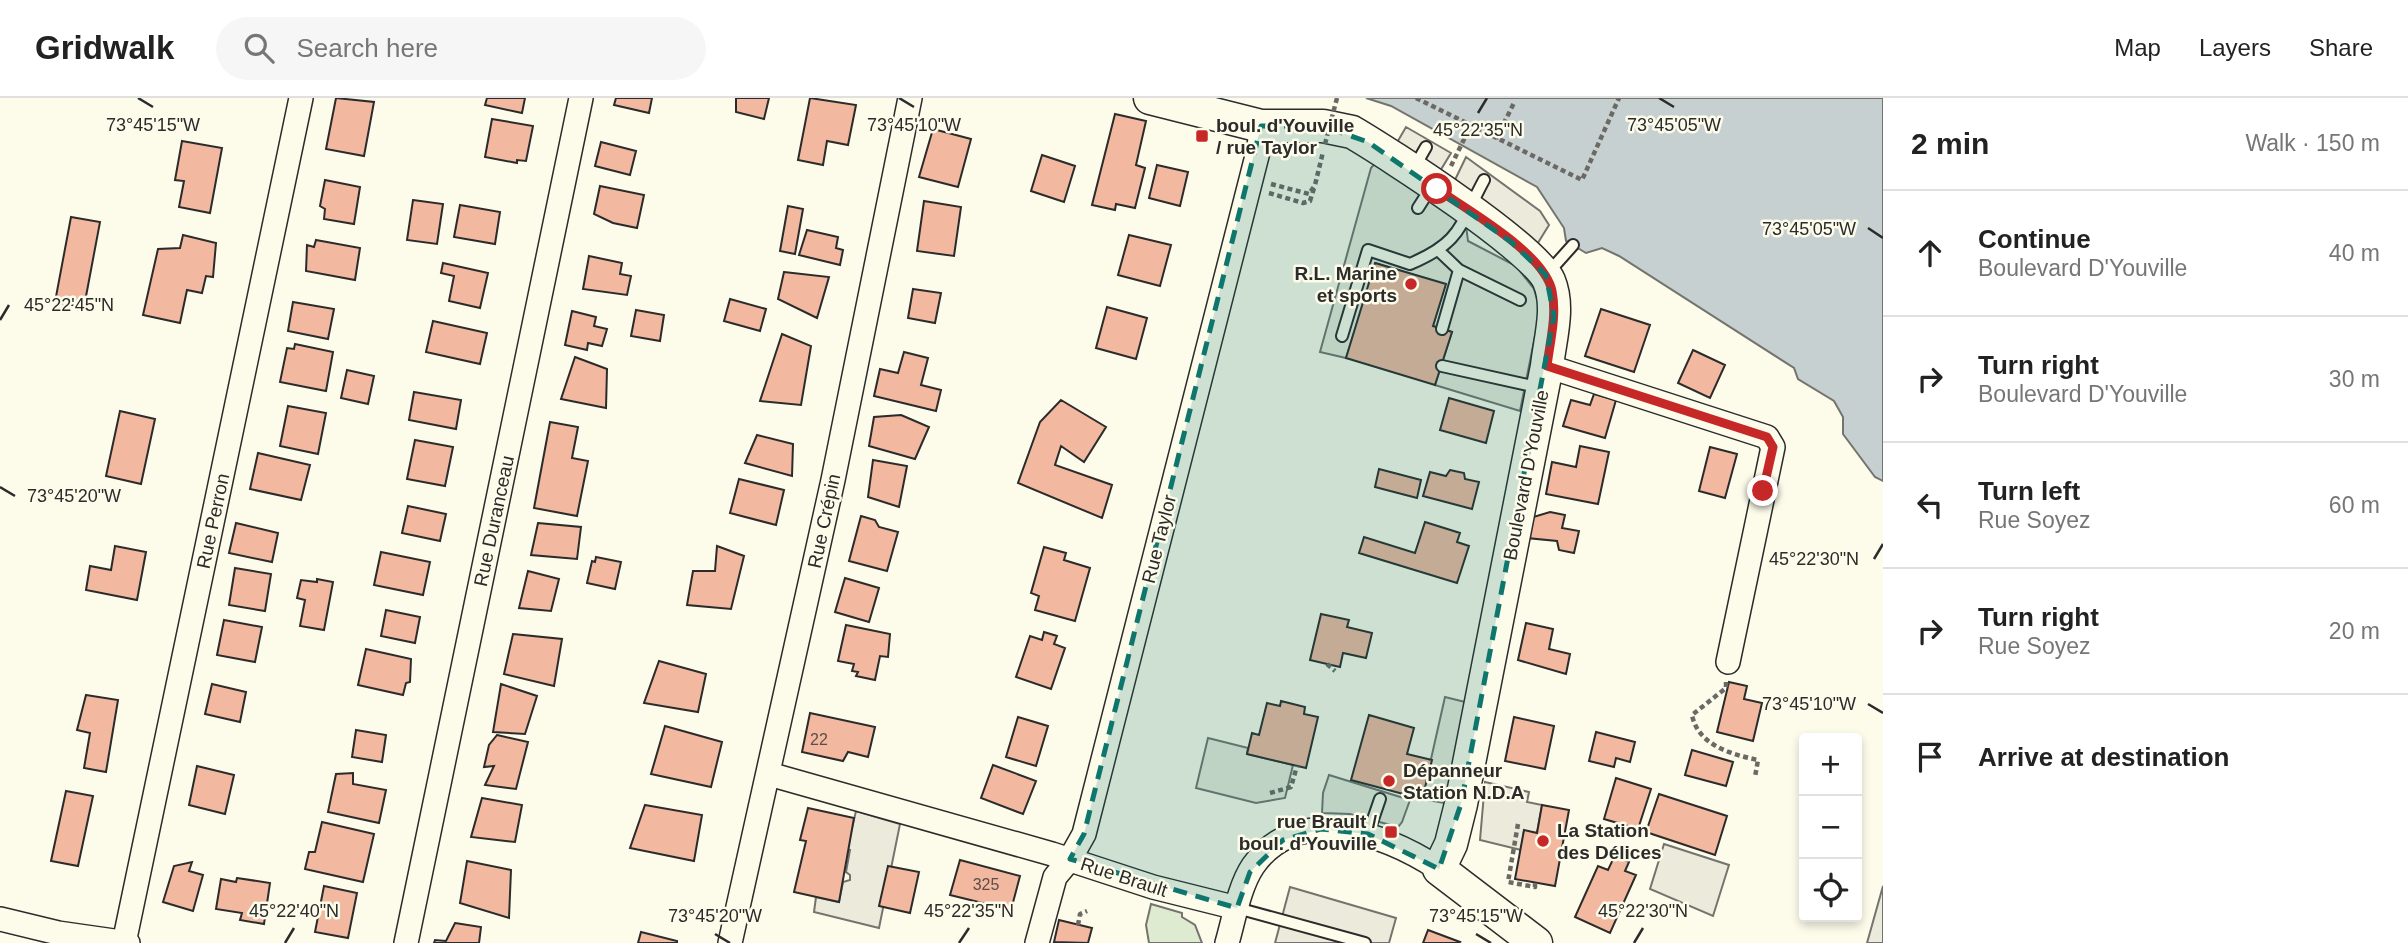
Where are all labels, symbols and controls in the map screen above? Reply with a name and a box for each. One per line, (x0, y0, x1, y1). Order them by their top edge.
search box (216, 17, 706, 80)
text: Gridwalk (35, 29, 174, 66)
icon: search (240, 29, 278, 67)
text: Search here (296, 33, 438, 63)
text: Map (2114, 34, 2161, 61)
text: Layers (2199, 34, 2271, 61)
text: Share (2309, 34, 2373, 61)
text: 73°45'15"W (106, 115, 200, 135)
text: 73°45'10"W (867, 115, 961, 135)
place label: boul. d'Youville / rue Taylor (1216, 115, 1354, 158)
text: 73°45'05"W (1627, 115, 1721, 135)
text: 45°22'35"N (1433, 120, 1523, 140)
text: 2 min (1911, 127, 1989, 160)
marker: boul. d'Youville / rue Taylor (1194, 128, 1210, 144)
text: Walk · 150 m (2245, 130, 2380, 156)
route start (1421, 173, 1452, 204)
text: 73°45'05"W (1762, 219, 1856, 239)
text: Continue (1978, 224, 2091, 254)
icon: ahead (1911, 234, 1949, 272)
text: 40 m (2329, 240, 2380, 266)
text: Boulevard D'Youville (1978, 255, 2187, 281)
place label: R.L. Marine et sports (1295, 263, 1397, 306)
marker: R.L. Marine et sports (1403, 276, 1419, 292)
text: 45°22'45"N (24, 295, 114, 315)
text: Turn right (1978, 350, 2099, 380)
icon: right (1911, 360, 1949, 398)
text: 30 m (2329, 366, 2380, 392)
text: Boulevard D'Youville (1978, 381, 2187, 407)
street label: Boulevard D'Youville (1499, 388, 1553, 562)
street label: Rue Duranceau (470, 454, 518, 588)
street label: Rue Perron (193, 471, 233, 571)
street label: Rue Crépin (804, 472, 844, 570)
route end (1747, 475, 1778, 506)
text: Turn left (1978, 476, 2080, 506)
text: 73°45'20"W (27, 486, 121, 506)
icon: left (1911, 486, 1949, 524)
street label: Rue Taylor (1138, 492, 1180, 585)
text: 60 m (2329, 492, 2380, 518)
text: Rue Soyez (1978, 507, 2091, 533)
text: 45°22'30"N (1769, 549, 1859, 569)
text: Turn right (1978, 602, 2099, 632)
icon: right (1911, 612, 1949, 650)
text: 20 m (2329, 618, 2380, 644)
text: Rue Soyez (1978, 633, 2091, 659)
text: 73°45'10"W (1762, 694, 1856, 714)
house number: 22 (810, 731, 828, 748)
map controls (1799, 733, 1862, 922)
button: + (1799, 733, 1862, 796)
icon: arrive (1911, 738, 1949, 776)
text: Arrive at destination (1978, 742, 2229, 772)
place label: Dépanneur Station N.D.A (1403, 760, 1525, 803)
marker: Dépanneur Station N.D.A (1381, 773, 1397, 789)
button: − (1799, 796, 1862, 859)
place label: rue Brault / boul. d'Youville (1239, 811, 1378, 854)
place label: La Station des Délices (1557, 820, 1662, 863)
marker: rue Brault / boul. d'Youville (1383, 824, 1399, 840)
marker: La Station des Délices (1535, 833, 1551, 849)
street label: Rue Brault (1078, 853, 1171, 901)
button: locate (1799, 859, 1862, 922)
house number: 325 (973, 876, 999, 893)
text: 45°22'40"N (249, 901, 339, 921)
text: 45°22'35"N (924, 901, 1014, 921)
text: 45°22'30"N (1598, 901, 1688, 921)
text: 73°45'20"W (668, 906, 762, 926)
text: 73°45'15"W (1429, 906, 1523, 926)

